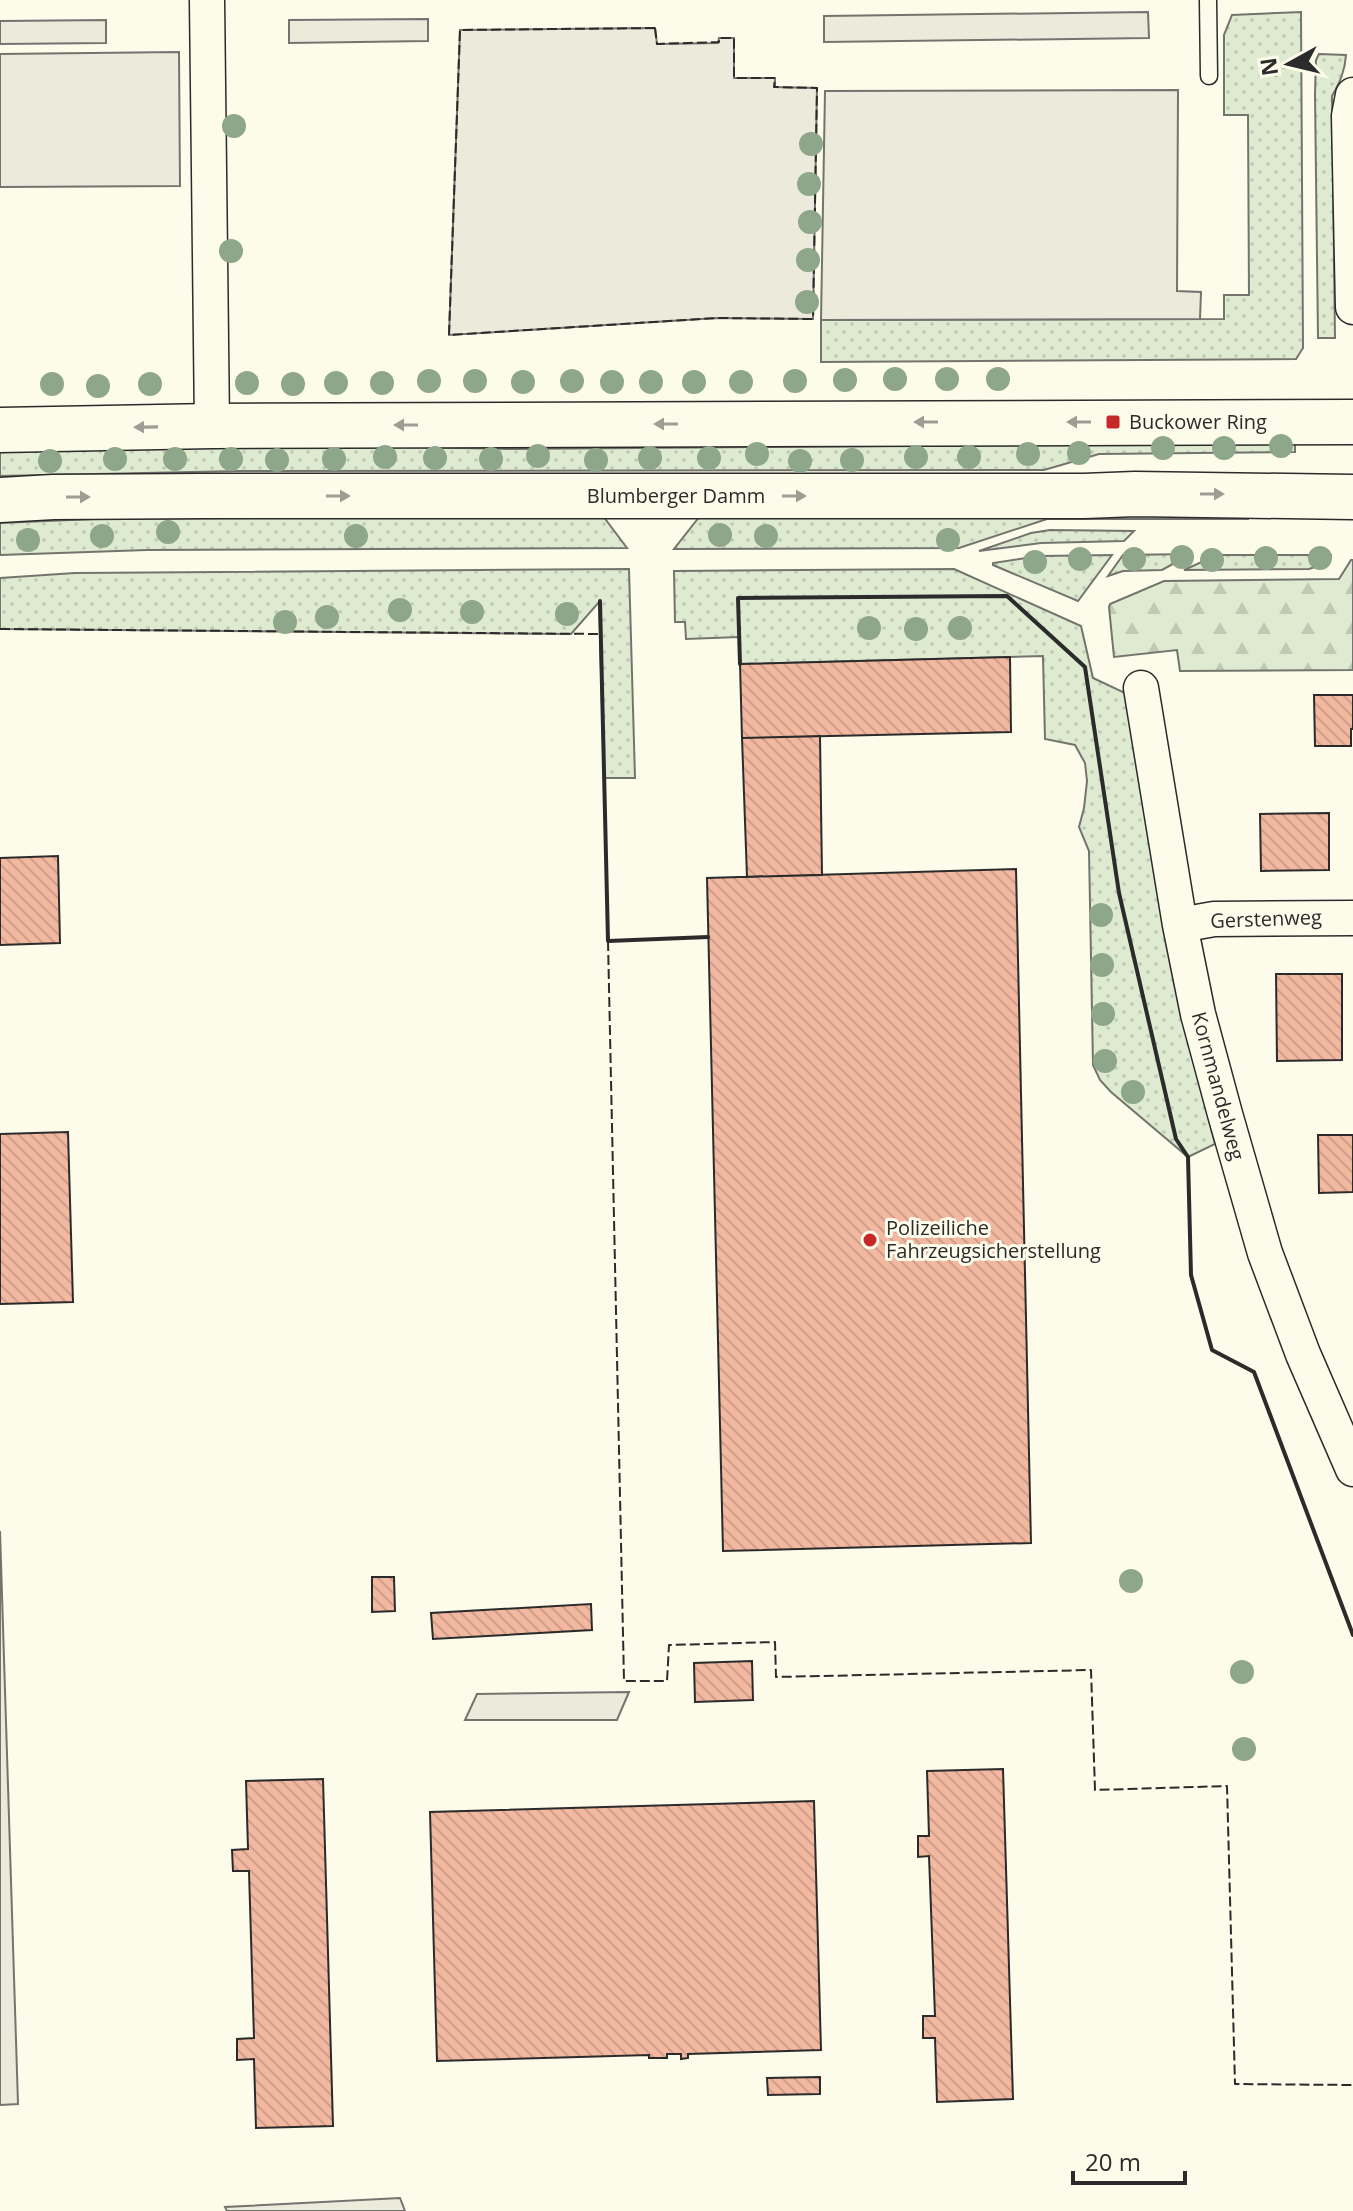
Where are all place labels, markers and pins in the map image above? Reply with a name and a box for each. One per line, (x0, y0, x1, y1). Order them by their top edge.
place label: Buckower Ring (1129, 408, 1267, 435)
marker: Buckower Ring (1104, 413, 1122, 431)
place label: Polizeiliche Fahrzeugsicherstellung (886, 1214, 1101, 1264)
marker: Polizeiliche Fahrzeugsicherstellung (861, 1231, 879, 1249)

